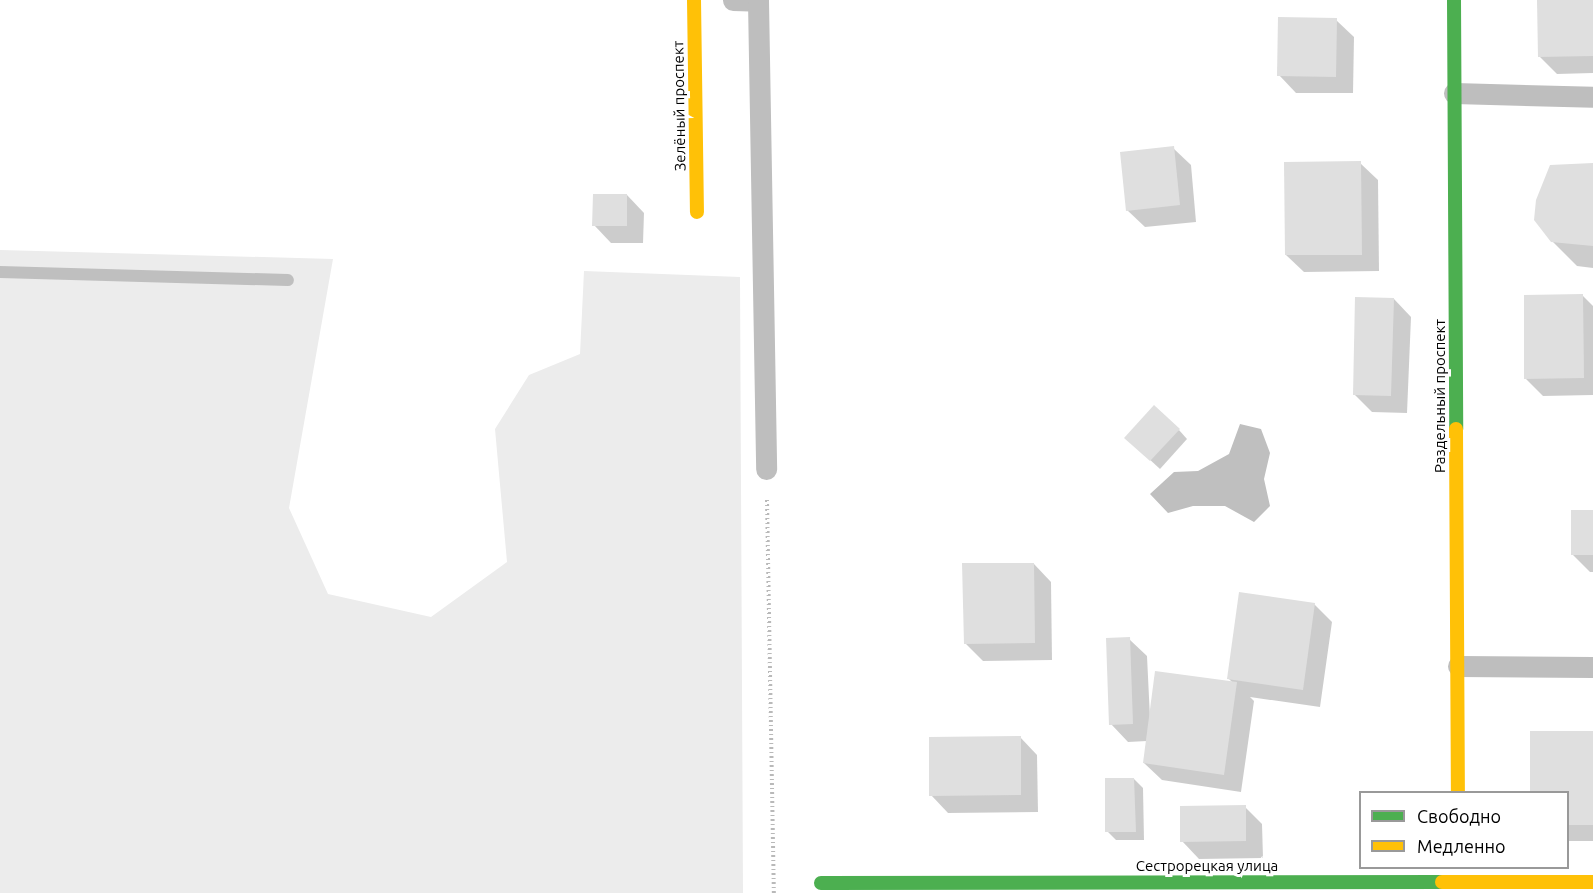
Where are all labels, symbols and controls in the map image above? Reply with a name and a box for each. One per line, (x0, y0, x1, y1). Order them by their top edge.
street label: Зелёный проспект (669, 41, 689, 171)
street label: Раздельный проспект (1431, 319, 1449, 473)
legend (1359, 791, 1569, 869)
text: Свободно (1417, 806, 1501, 826)
text: Медленно (1417, 836, 1506, 856)
street label: Сестрорецкая улица (1136, 857, 1278, 875)

